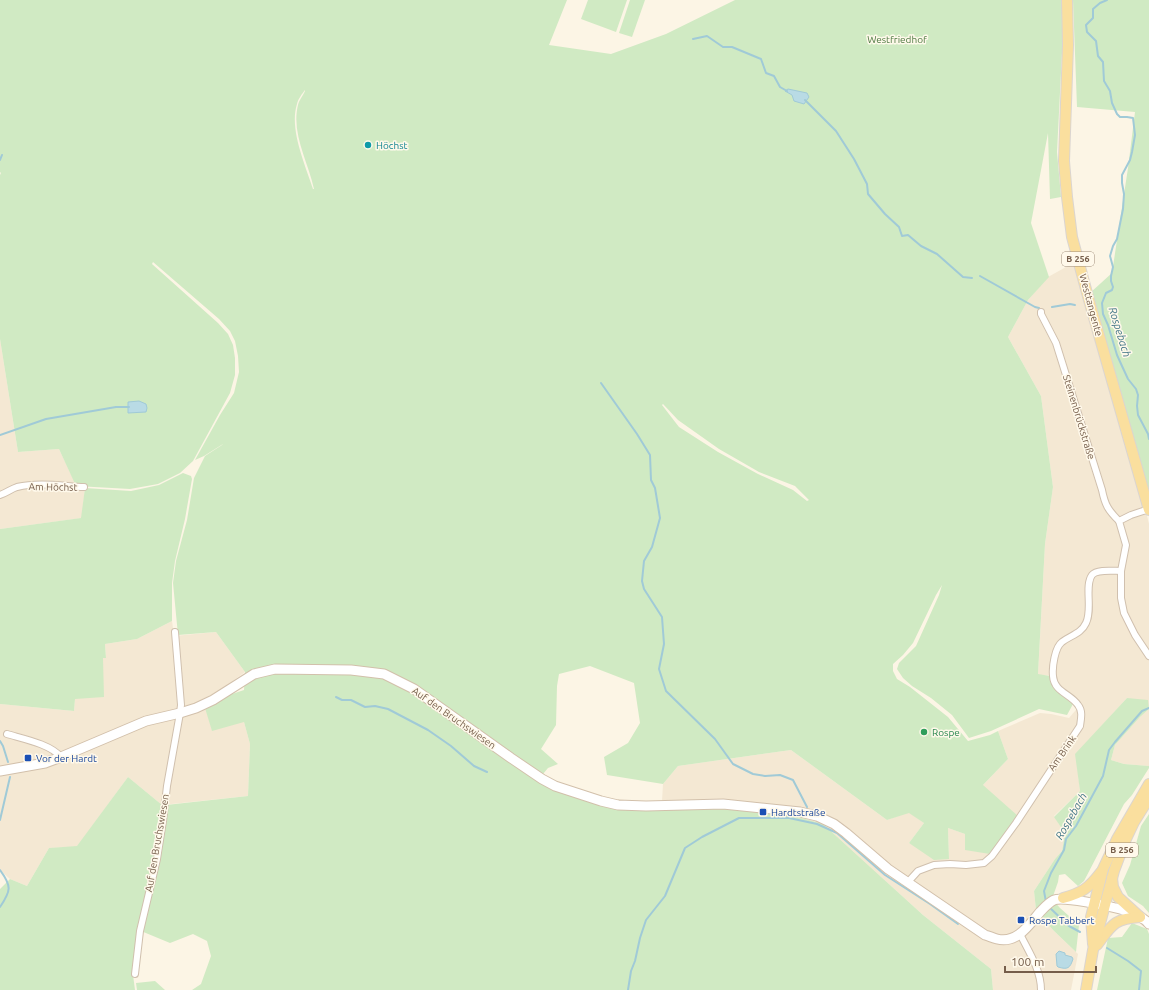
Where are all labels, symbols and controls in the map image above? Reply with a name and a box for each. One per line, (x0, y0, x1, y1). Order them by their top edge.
park label: Westfriedhof (867, 34, 927, 45)
marker: Höchst (363, 140, 373, 150)
place label: Höchst (376, 140, 408, 151)
road number: B 256 (1062, 252, 1094, 266)
street label: Westtangente (1077, 273, 1105, 337)
water label: Rospebach (1107, 306, 1133, 358)
street label: Steinenbrückstraße (1061, 373, 1097, 461)
street label: Am Höchst (28, 481, 78, 493)
street label: Auf den Bruchswiesen (410, 685, 498, 751)
marker: Rospe (919, 727, 929, 737)
place label: Rospe (932, 727, 960, 738)
street label: Am Brink (1046, 733, 1078, 773)
marker: Vor der Hardt (23, 753, 33, 763)
place label: Vor der Hardt (36, 753, 97, 764)
water label: Rospebach (1053, 791, 1089, 841)
street label: Auf den Bruchswiesen (143, 793, 171, 893)
marker: Hardtstraße (758, 807, 768, 817)
place label: Hardtstraße (771, 807, 825, 818)
road number: B 256 (1106, 843, 1138, 857)
marker: Rospe Tabbert (1016, 915, 1026, 925)
place label: Rospe Tabbert (1029, 915, 1094, 926)
scale bar (1005, 948, 1096, 974)
text: 100 m (1011, 955, 1044, 968)

